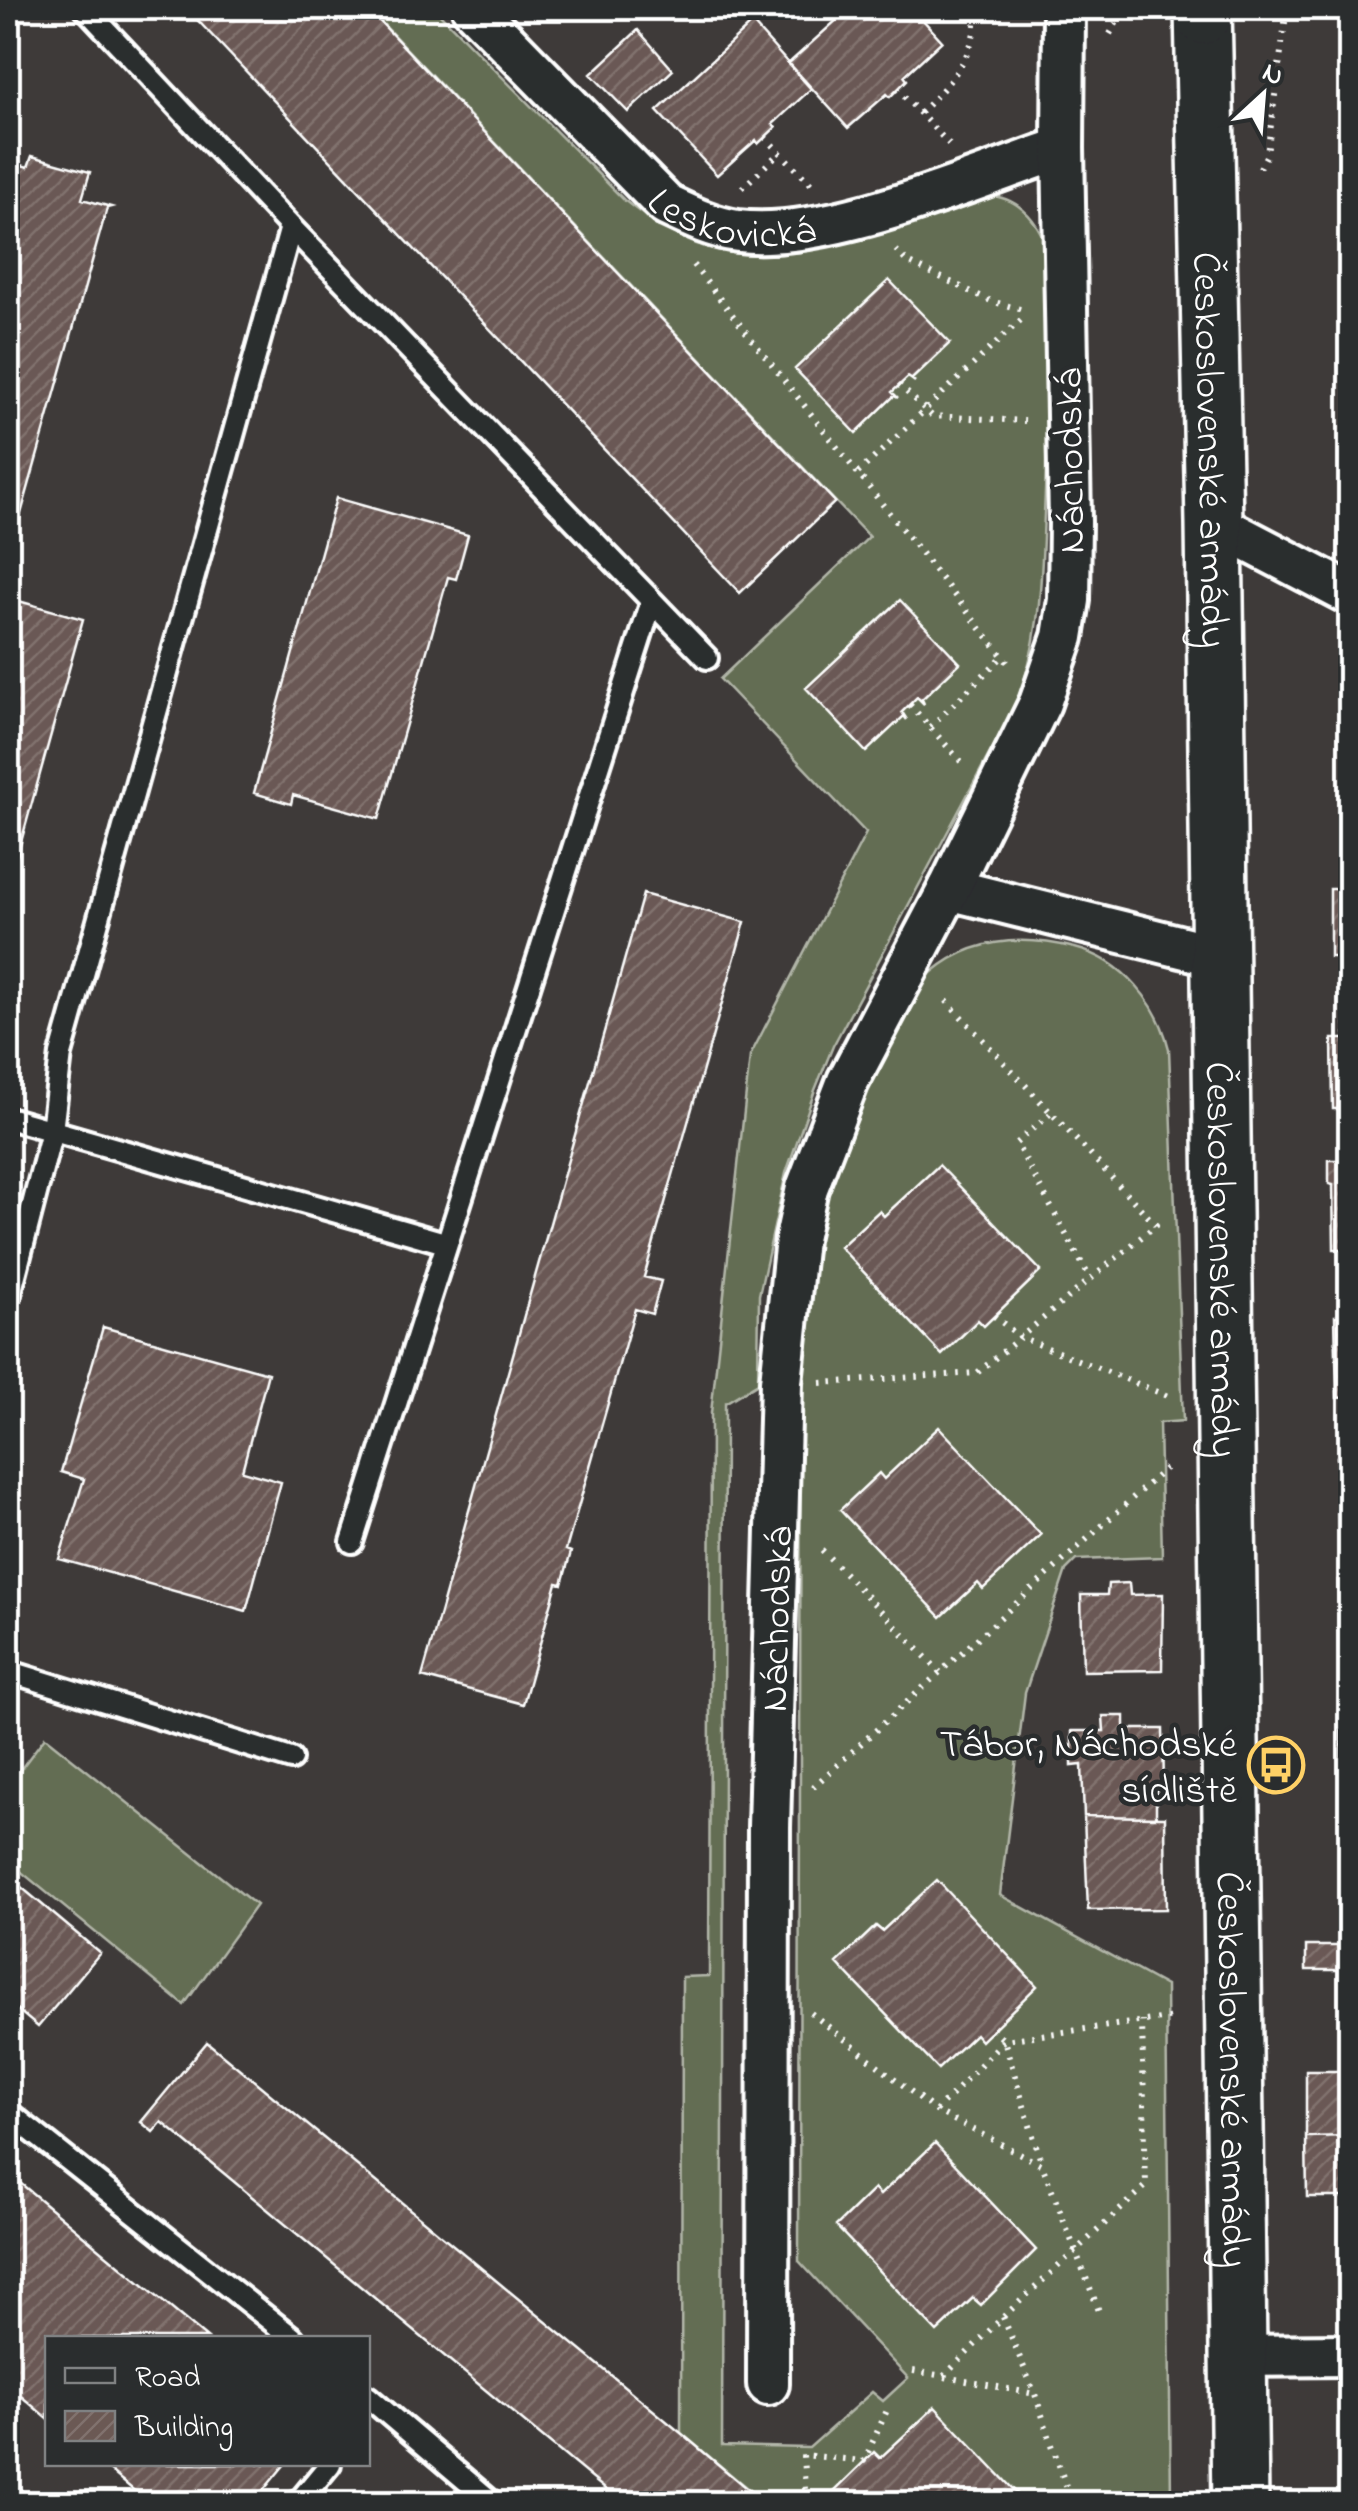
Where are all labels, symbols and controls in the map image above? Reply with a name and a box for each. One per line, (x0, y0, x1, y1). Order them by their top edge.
north arrow (1213, 45, 1313, 145)
text: N (1255, 53, 1290, 98)
street label: Leskovická (631, 176, 820, 266)
street label: Československé armády (1174, 251, 1241, 649)
street label: Náchodská (1041, 368, 1104, 554)
street label: Československé armády (1187, 1061, 1251, 1459)
street label: Náchodská (747, 1526, 811, 1713)
place label: Tábor, Náchodské sídliště (940, 1717, 1237, 1822)
bus stop icon: Tábor, Náchodské sídliště (1246, 1735, 1306, 1795)
street label: Československé armády (1198, 1871, 1262, 2269)
legend (45, 2336, 370, 2466)
text: Road (135, 2357, 200, 2401)
text: Building (134, 2407, 233, 2451)

